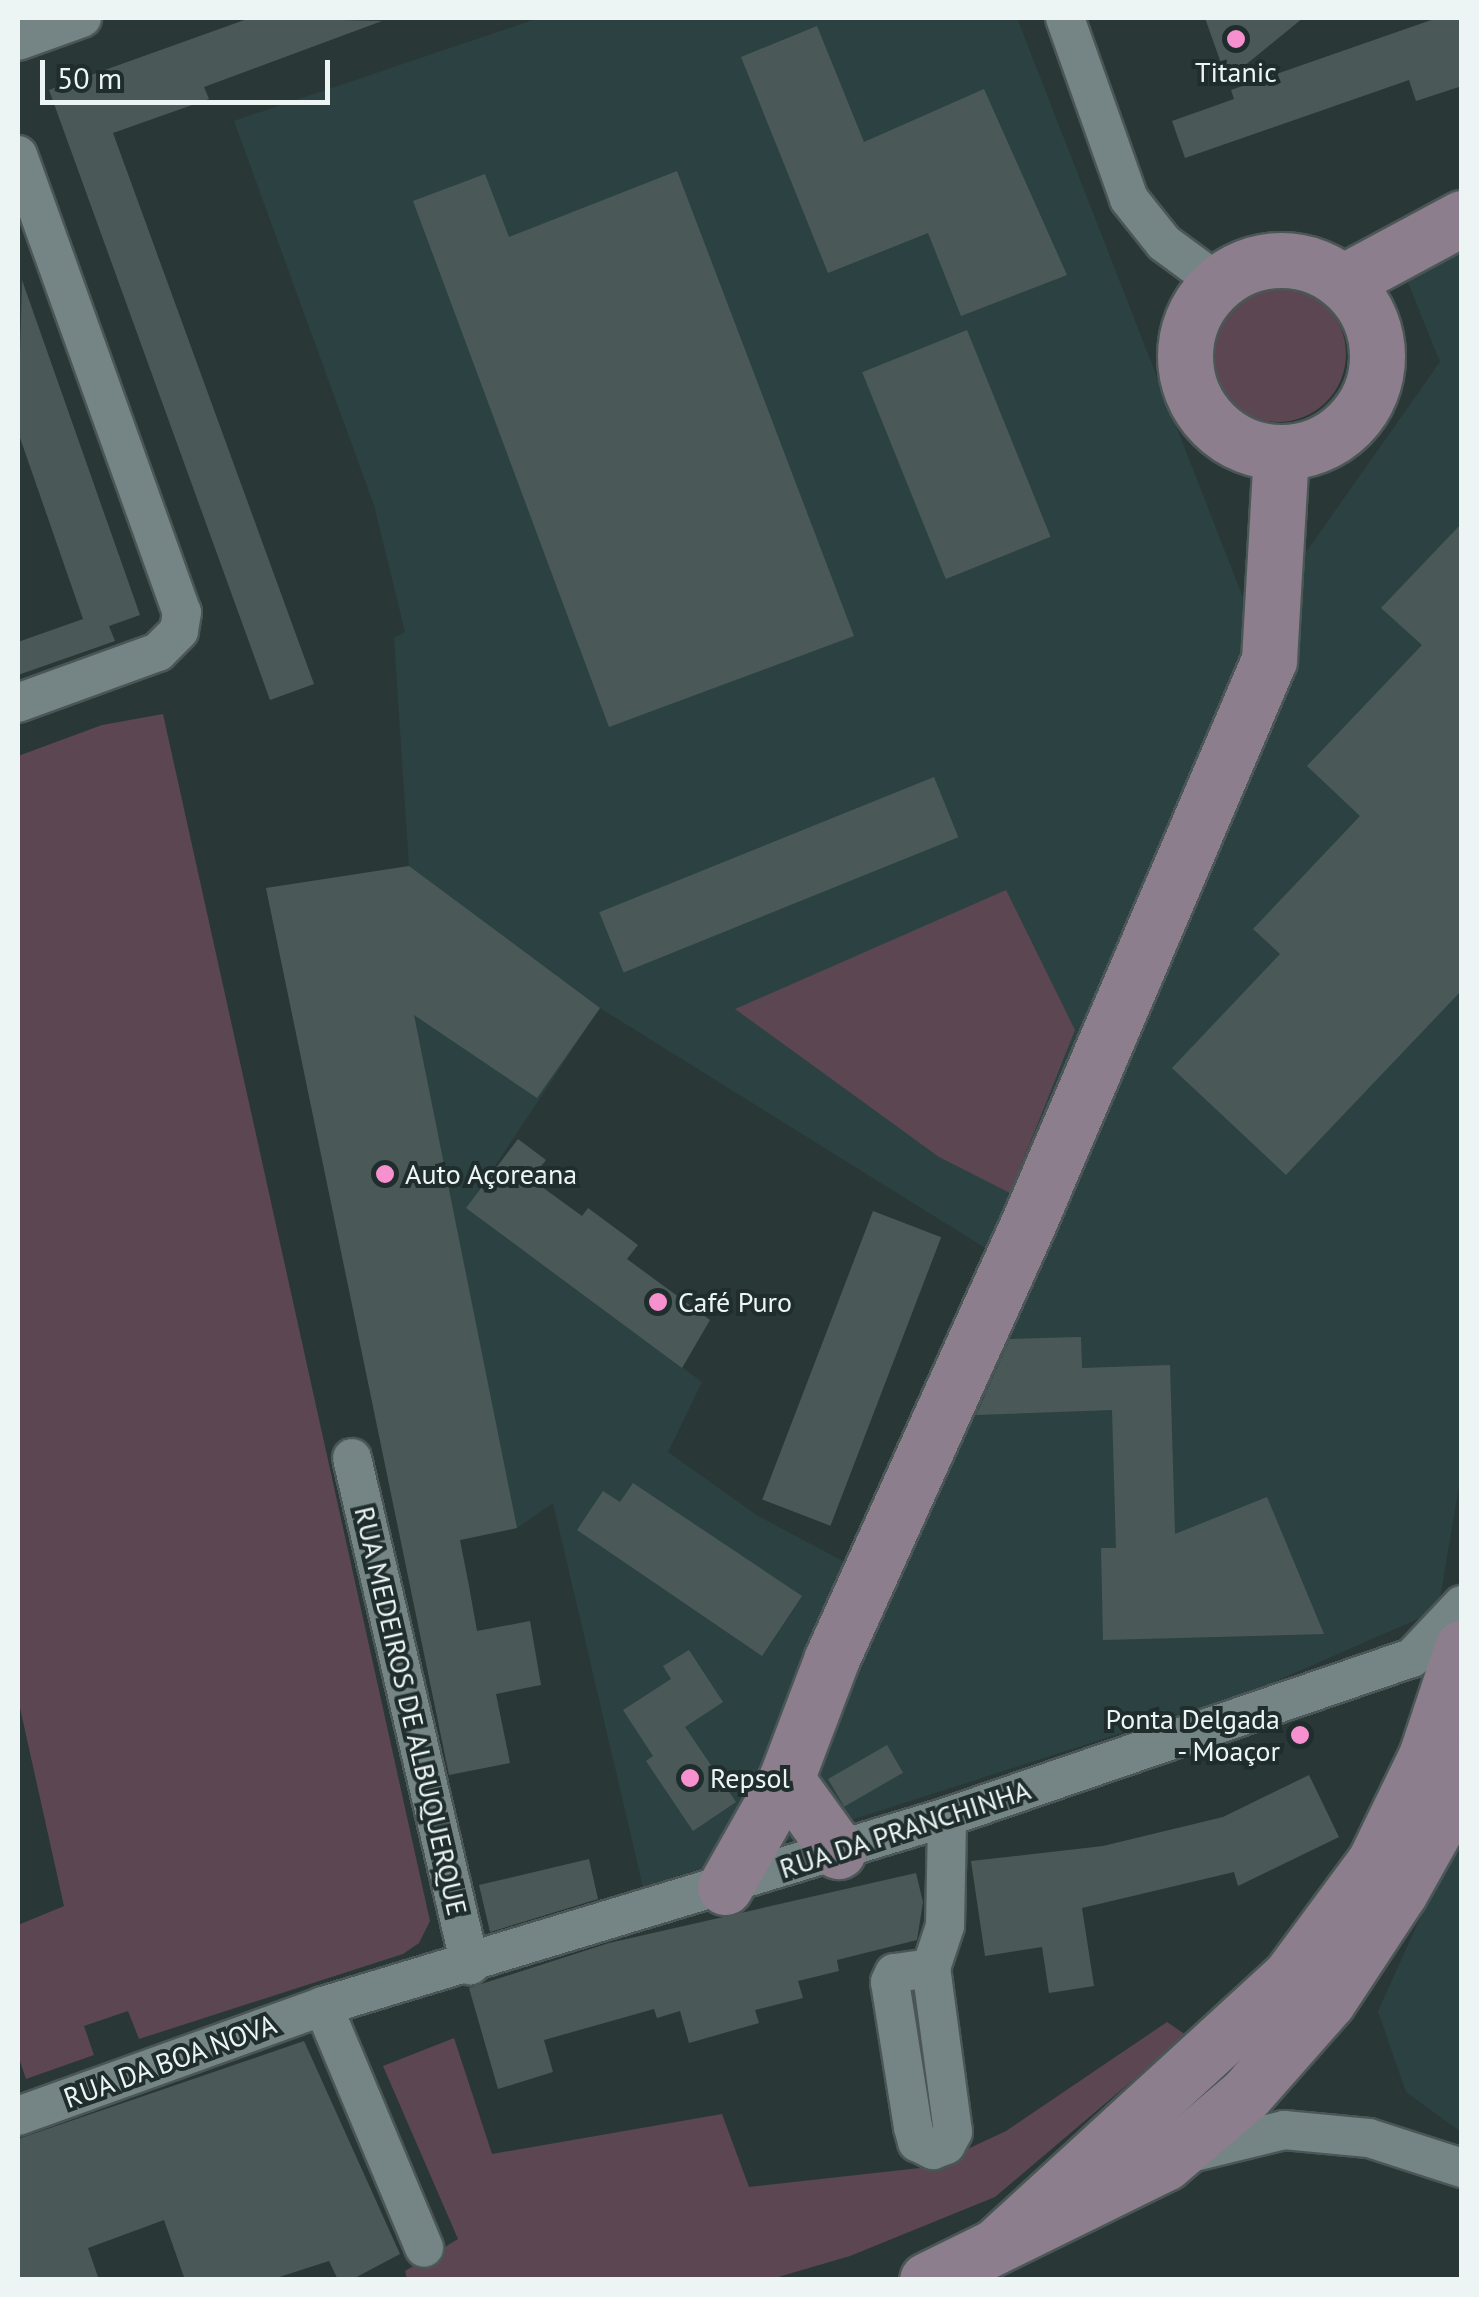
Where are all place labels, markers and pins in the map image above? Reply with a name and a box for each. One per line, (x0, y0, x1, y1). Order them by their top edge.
marker: Titanic (1225, 28, 1247, 50)
place label: Titanic (1195, 55, 1277, 89)
place label: Auto Açoreana (405, 1157, 578, 1191)
marker: Auto Açoreana (374, 1163, 396, 1185)
place label: Café Puro (678, 1285, 792, 1319)
marker: Café Puro (647, 1291, 669, 1313)
place label: Ponta Delgada - Moaçor (1106, 1702, 1280, 1768)
marker: Ponta Delgada - Moaçor (1289, 1724, 1311, 1746)
place label: Repsol (710, 1761, 790, 1795)
marker: Repsol (679, 1767, 701, 1789)

